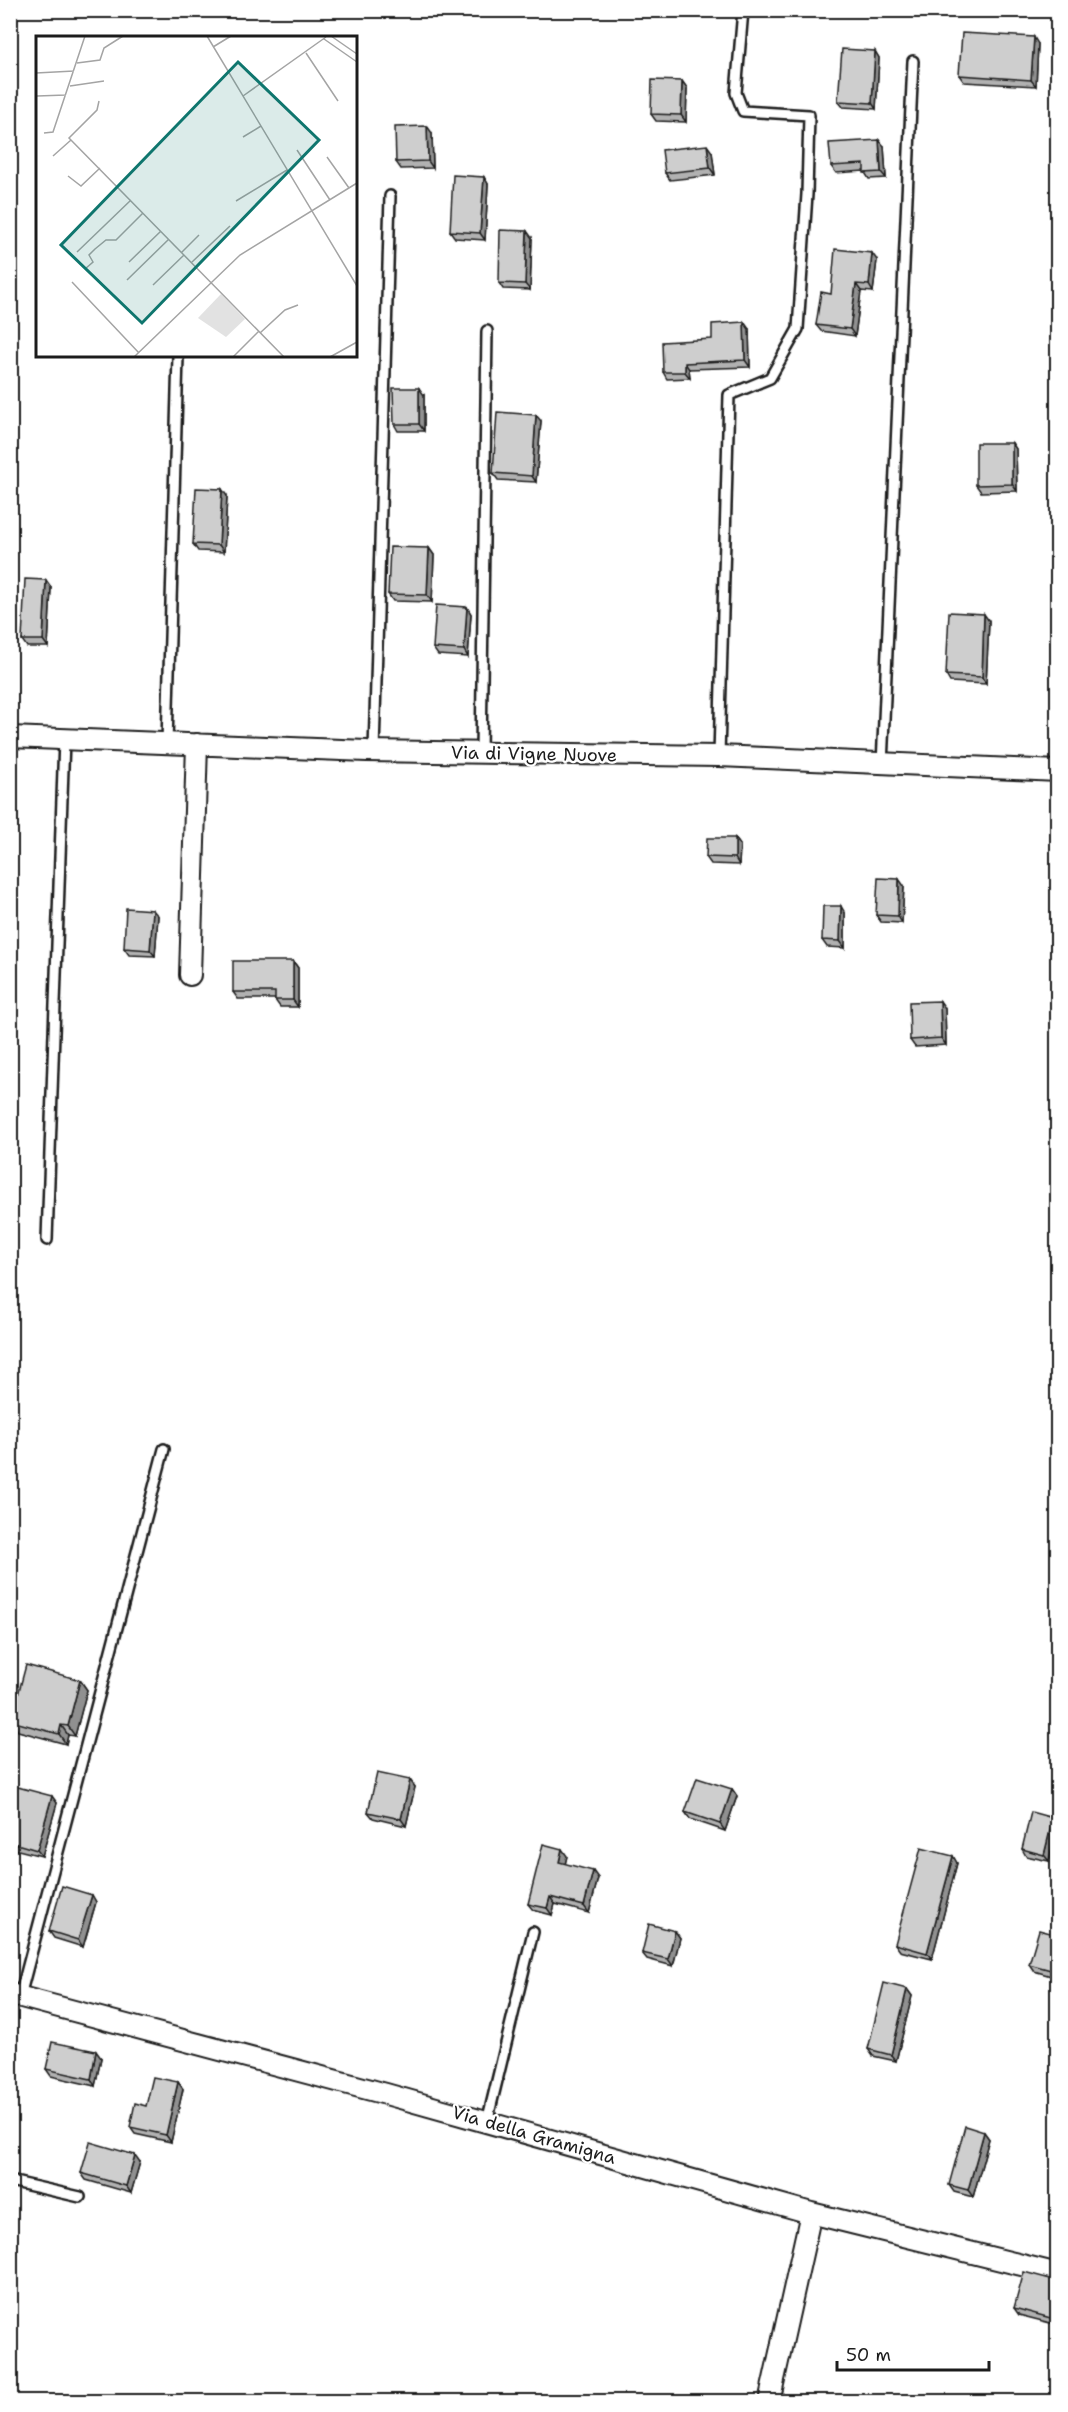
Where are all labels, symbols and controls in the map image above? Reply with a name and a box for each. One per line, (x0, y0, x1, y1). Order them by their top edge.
inset map (36, 36, 357, 357)
street label: Via di Vigne Nuove (451, 741, 617, 767)
street label: Via della Gramigna (449, 2100, 619, 2170)
scale bar (837, 2334, 988, 2372)
text: 50 m (846, 2343, 891, 2367)

